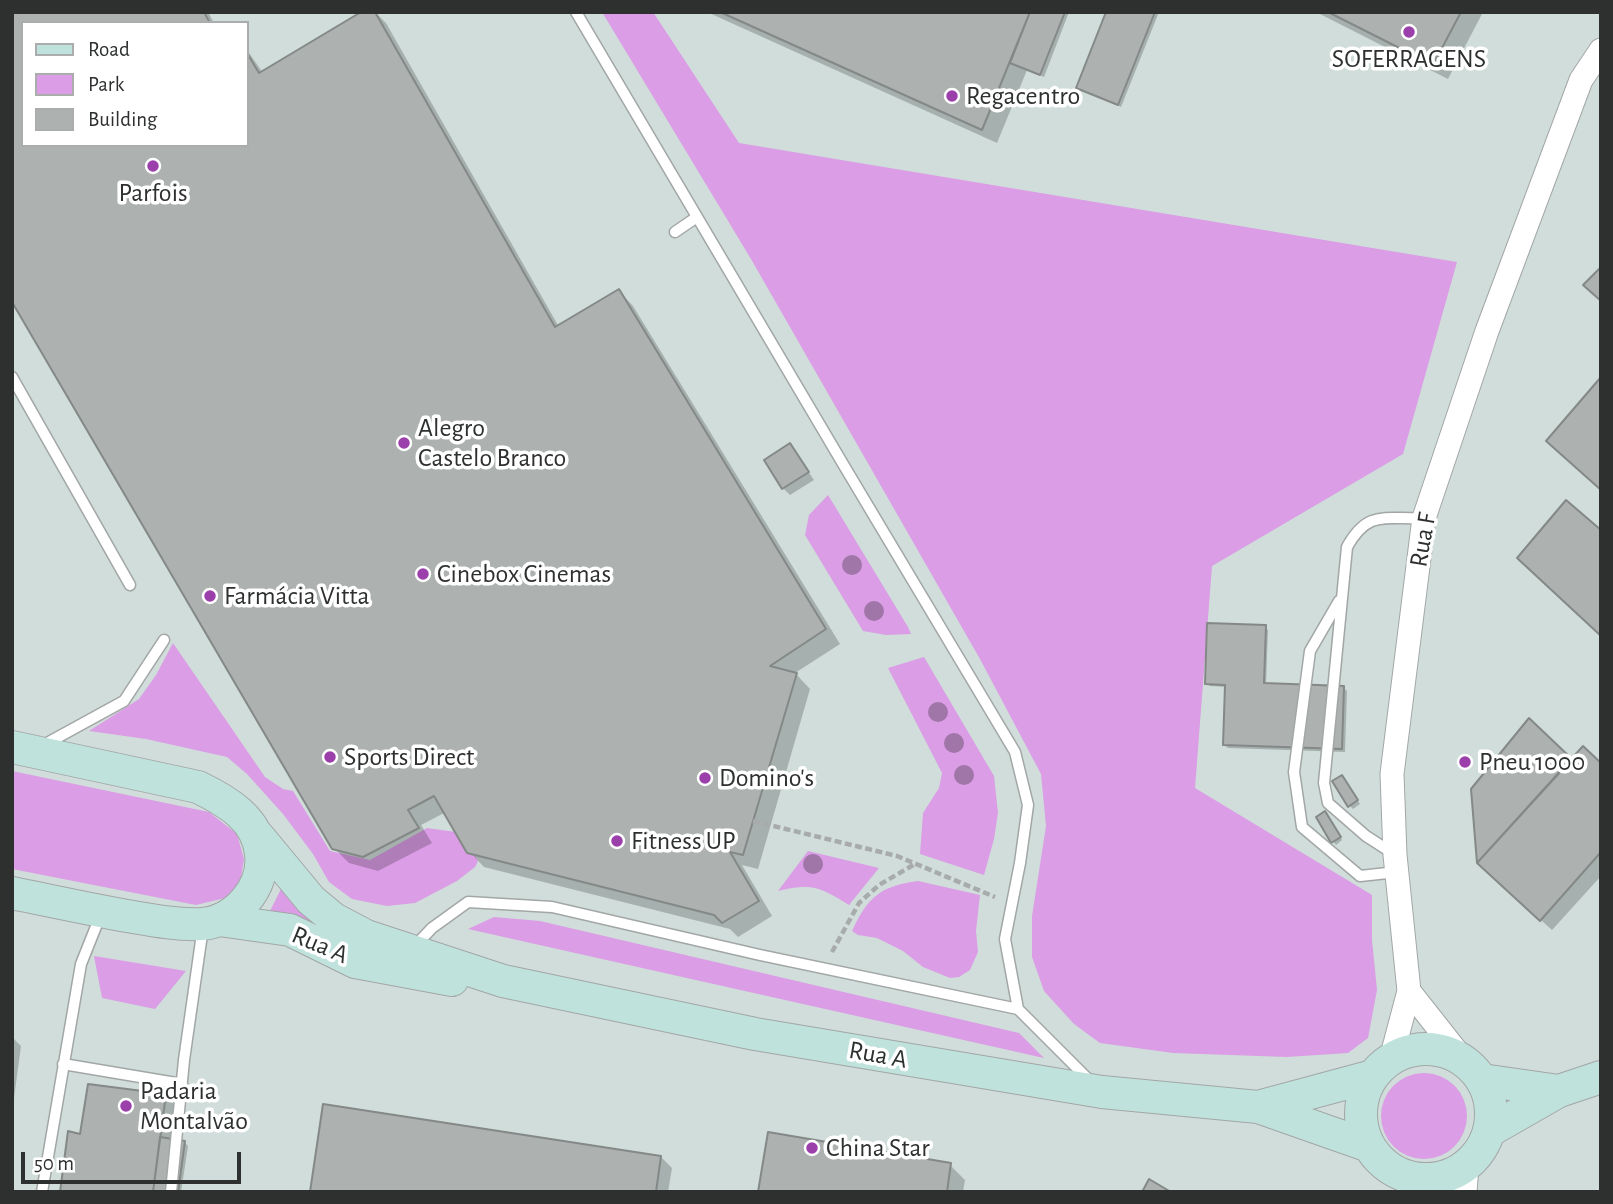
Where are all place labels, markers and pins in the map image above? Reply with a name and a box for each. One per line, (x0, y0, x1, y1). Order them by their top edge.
marker: SOFERRAGENS (1401, 24, 1417, 40)
place label: SOFERRAGENS (1332, 43, 1486, 75)
place label: Regacentro (966, 80, 1080, 112)
marker: Regacentro (944, 88, 960, 104)
marker: Parfois (145, 158, 161, 174)
place label: Parfois (118, 177, 188, 209)
place label: Alegro Castelo Branco (418, 412, 566, 474)
marker: Alegro Castelo Branco (396, 435, 412, 451)
place label: Cinebox Cinemas (437, 558, 611, 590)
marker: Cinebox Cinemas (415, 566, 431, 582)
place label: Farmácia Vitta (224, 580, 370, 612)
marker: Farmácia Vitta (202, 588, 218, 604)
place label: Sports Direct (344, 741, 474, 773)
place label: Pneu 1000 (1479, 746, 1585, 778)
marker: Sports Direct (322, 749, 338, 765)
marker: Pneu 1000 (1457, 754, 1473, 770)
place label: Domino's (719, 762, 814, 794)
marker: Domino's (697, 770, 713, 786)
place label: Fitness UP (631, 825, 736, 857)
marker: Fitness UP (609, 833, 625, 849)
place label: Padaria Montalvão (140, 1075, 248, 1136)
marker: Padaria Montalvão (118, 1098, 134, 1114)
place label: China Star (826, 1132, 930, 1164)
marker: China Star (804, 1140, 820, 1156)

